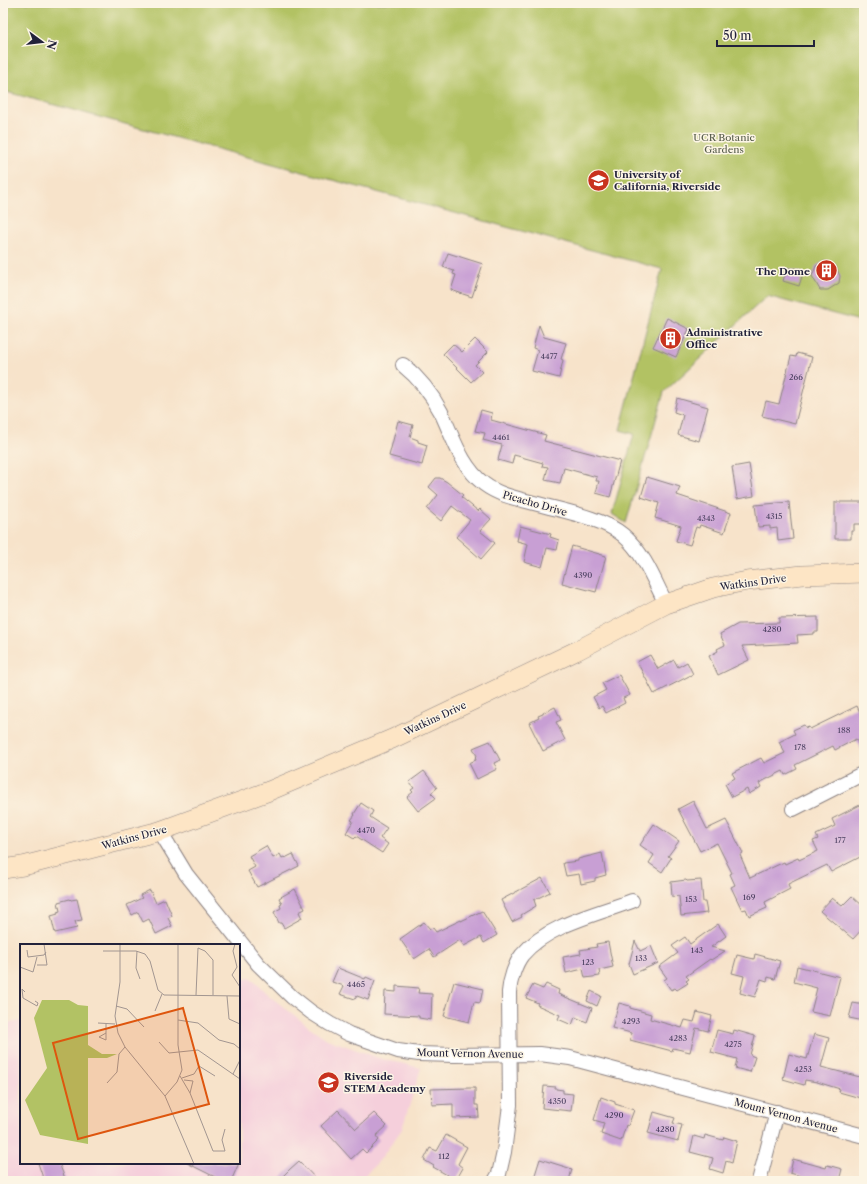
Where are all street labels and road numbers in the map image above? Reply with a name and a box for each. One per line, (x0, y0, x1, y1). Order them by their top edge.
street label: Picacho Drive (501, 488, 569, 519)
street label: Watkins Drive (718, 571, 788, 594)
street label: Watkins Drive (401, 698, 469, 739)
street label: Watkins Drive (99, 822, 169, 853)
street label: Mount Vernon Avenue (416, 1046, 524, 1061)
street label: Mount Vernon Avenue (733, 1095, 840, 1136)

